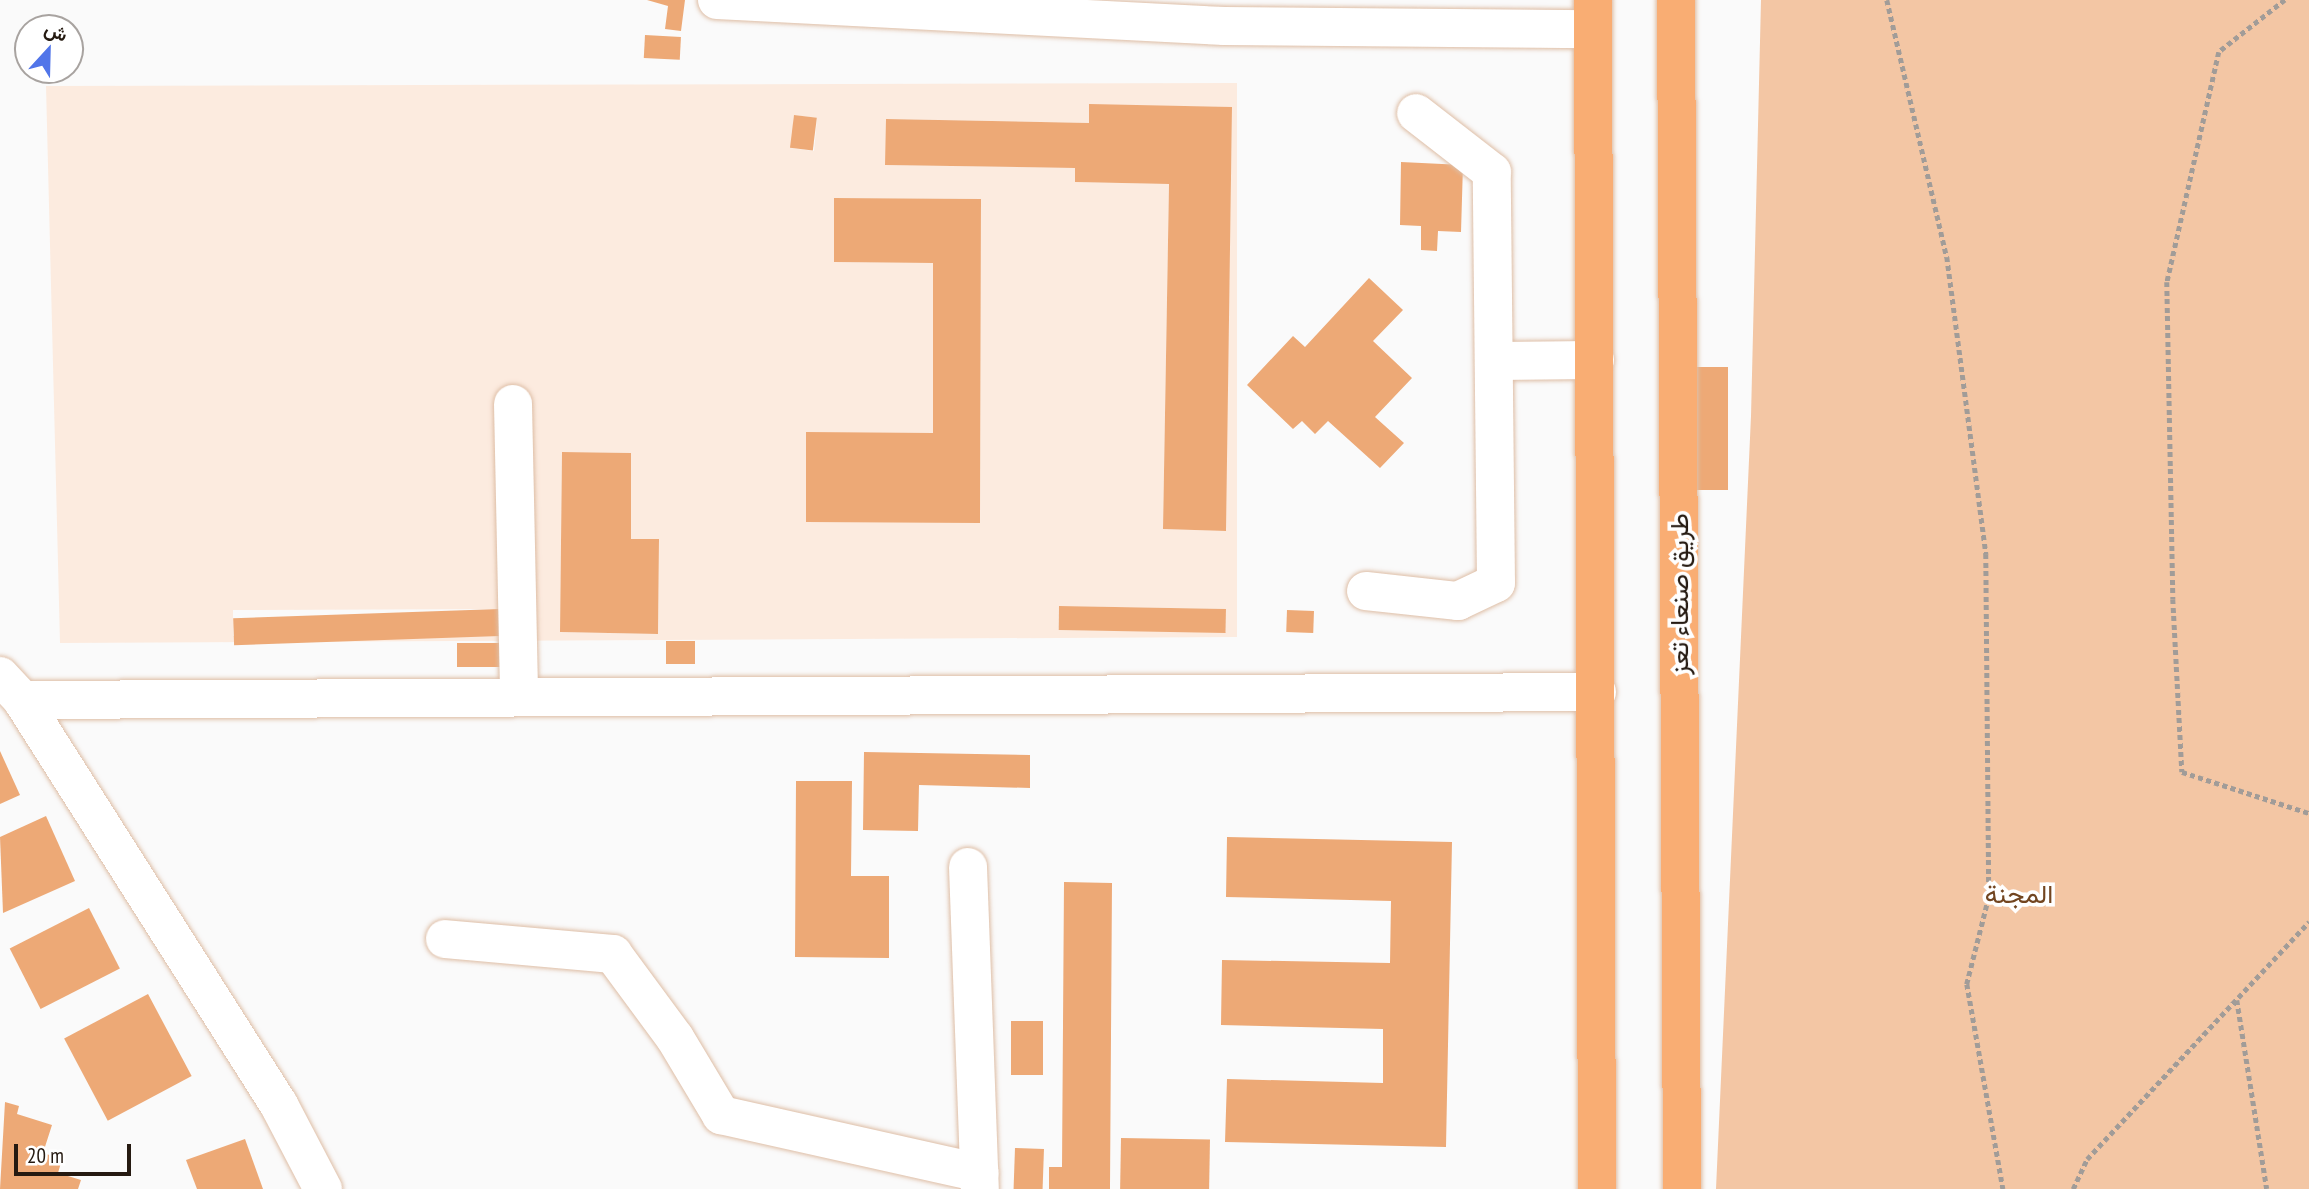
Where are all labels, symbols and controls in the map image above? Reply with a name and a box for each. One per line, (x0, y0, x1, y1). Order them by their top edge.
north arrow (14, 14, 84, 84)
text: ش (41, 16, 71, 47)
street label: طريق صنعاء تعز (1663, 513, 1695, 675)
park label: المجنة (1985, 878, 2053, 910)
scale bar (18, 1130, 135, 1174)
text: 20 m (27, 1142, 64, 1169)

